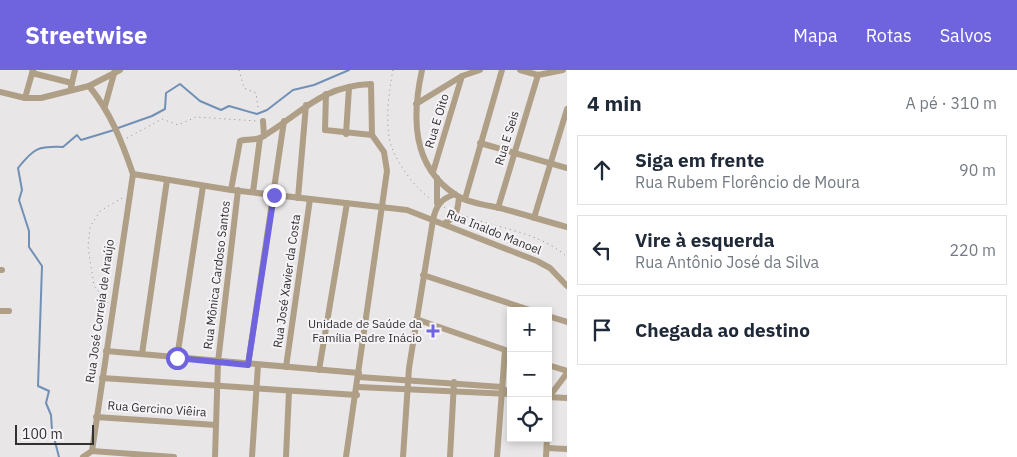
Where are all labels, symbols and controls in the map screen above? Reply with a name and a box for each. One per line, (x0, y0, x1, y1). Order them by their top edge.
text: Streetwise (25, 19, 147, 51)
text: Mapa (793, 24, 838, 47)
text: Rotas (866, 24, 912, 47)
text: Salvos (940, 24, 992, 47)
text: 4 min (587, 89, 642, 117)
street label: Rua E Oito (421, 92, 452, 150)
text: A pé · 310 m (906, 93, 997, 113)
street label: Rua E Seis (491, 109, 522, 167)
text: Siga em frente (635, 148, 765, 172)
icon: ahead (588, 156, 616, 184)
text: 90 m (959, 160, 996, 180)
text: Rua Rubem Florêncio de Moura (635, 172, 860, 192)
route end (263, 184, 286, 207)
street label: Rua Mônica Cardoso Santos (200, 200, 233, 350)
street label: Rua Inaldo Manoel (445, 206, 544, 257)
street label: Rua José Xavier da Costa (270, 213, 303, 349)
text: Vire à esquerda (635, 228, 775, 252)
icon: left (588, 236, 616, 264)
street label: Rua José Correia de Araújo (82, 238, 117, 384)
text: 220 m (949, 240, 996, 260)
text: Rua Antônio José da Silva (635, 252, 819, 272)
map controls (507, 307, 552, 442)
button: + (507, 307, 552, 352)
place label: Unidade de Saúde da Família Padre Inácio (308, 316, 423, 345)
icon: arrive (588, 316, 616, 344)
text: Chegada ao destino (635, 318, 810, 342)
marker: Unidade de Saúde da Família Padre Inácio (426, 324, 440, 338)
route start (166, 347, 189, 370)
button: − (507, 352, 552, 397)
button: locate (507, 397, 552, 442)
street label: Rua Gercino Viêira (107, 398, 208, 419)
scale bar (15, 422, 94, 445)
text: 100 m (22, 425, 63, 443)

